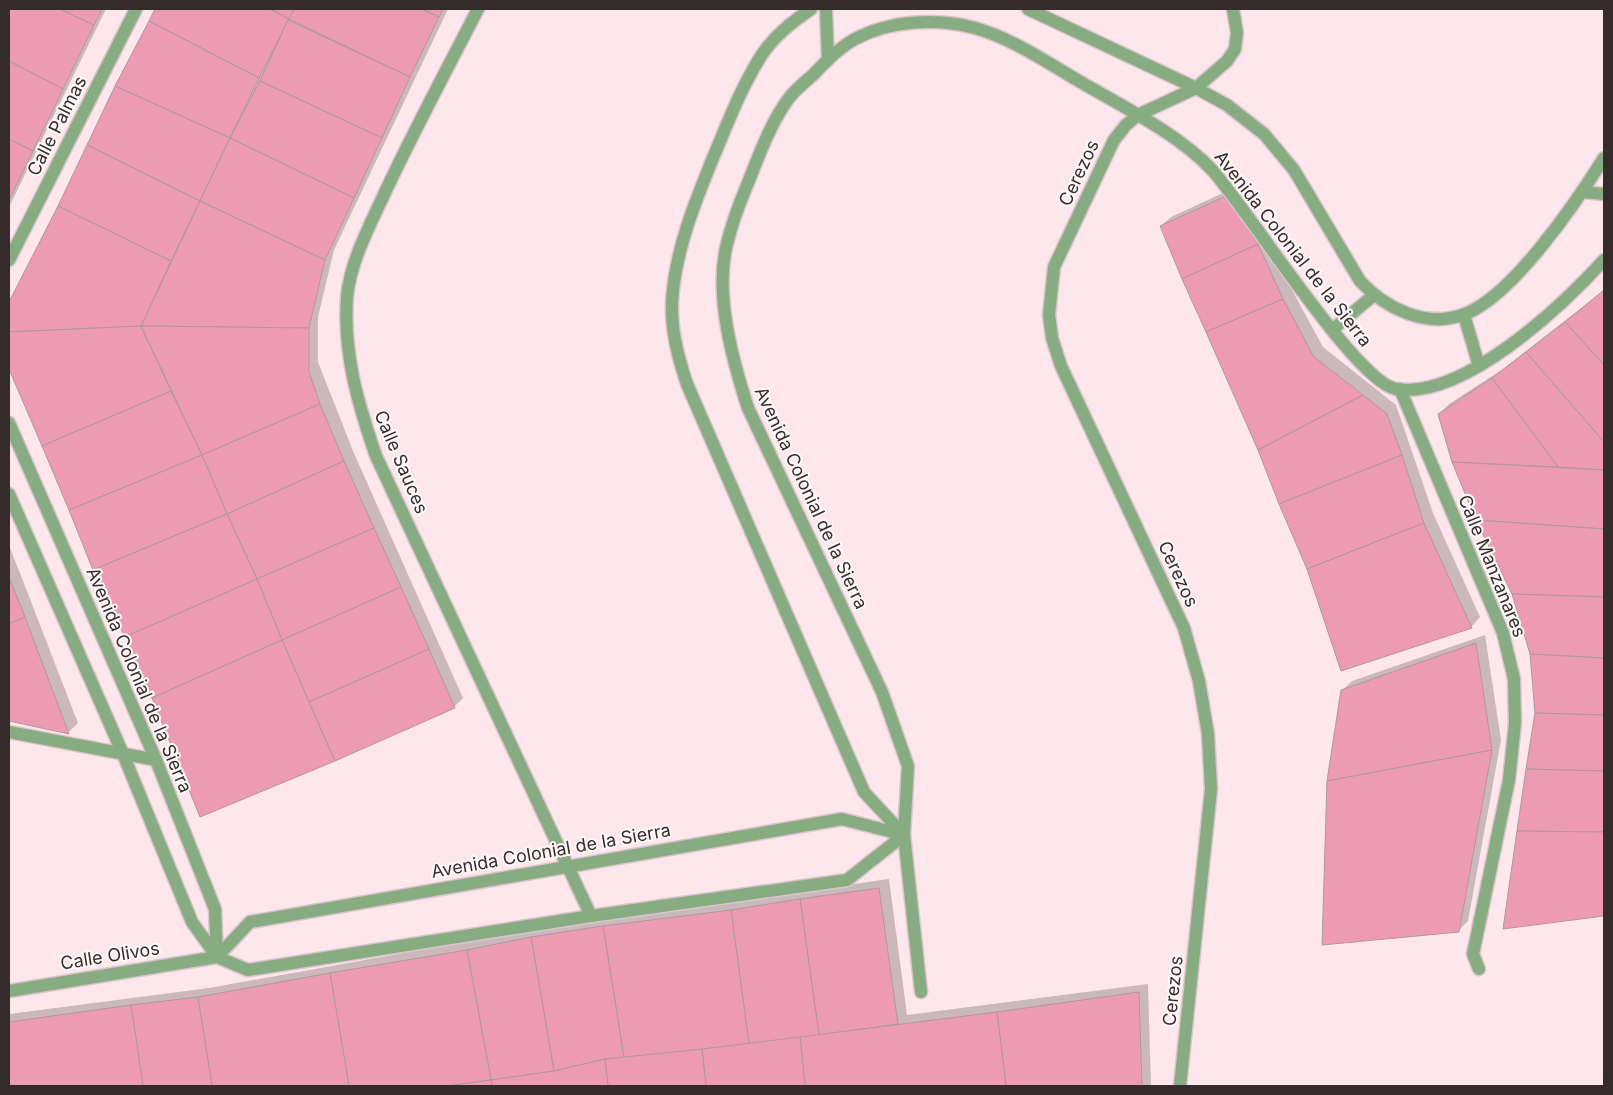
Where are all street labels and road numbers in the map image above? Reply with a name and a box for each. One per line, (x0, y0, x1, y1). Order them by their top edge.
street label: Calle Palmas (22, 73, 91, 179)
street label: Cerezos (1054, 136, 1103, 209)
street label: Avenida Colonial de la Sierra (1210, 147, 1376, 351)
street label: Avenida Colonial de la Sierra (751, 383, 872, 612)
street label: Calle Sauces (370, 407, 433, 517)
street label: Calle Manzanares (1454, 492, 1531, 640)
street label: Cerezos (1154, 537, 1203, 610)
street label: Avenida Colonial de la Sierra (82, 564, 197, 796)
street label: Avenida Colonial de la Sierra (430, 819, 672, 882)
street label: Calle Olivos (59, 937, 161, 974)
street label: Cerezos (1158, 955, 1187, 1027)

